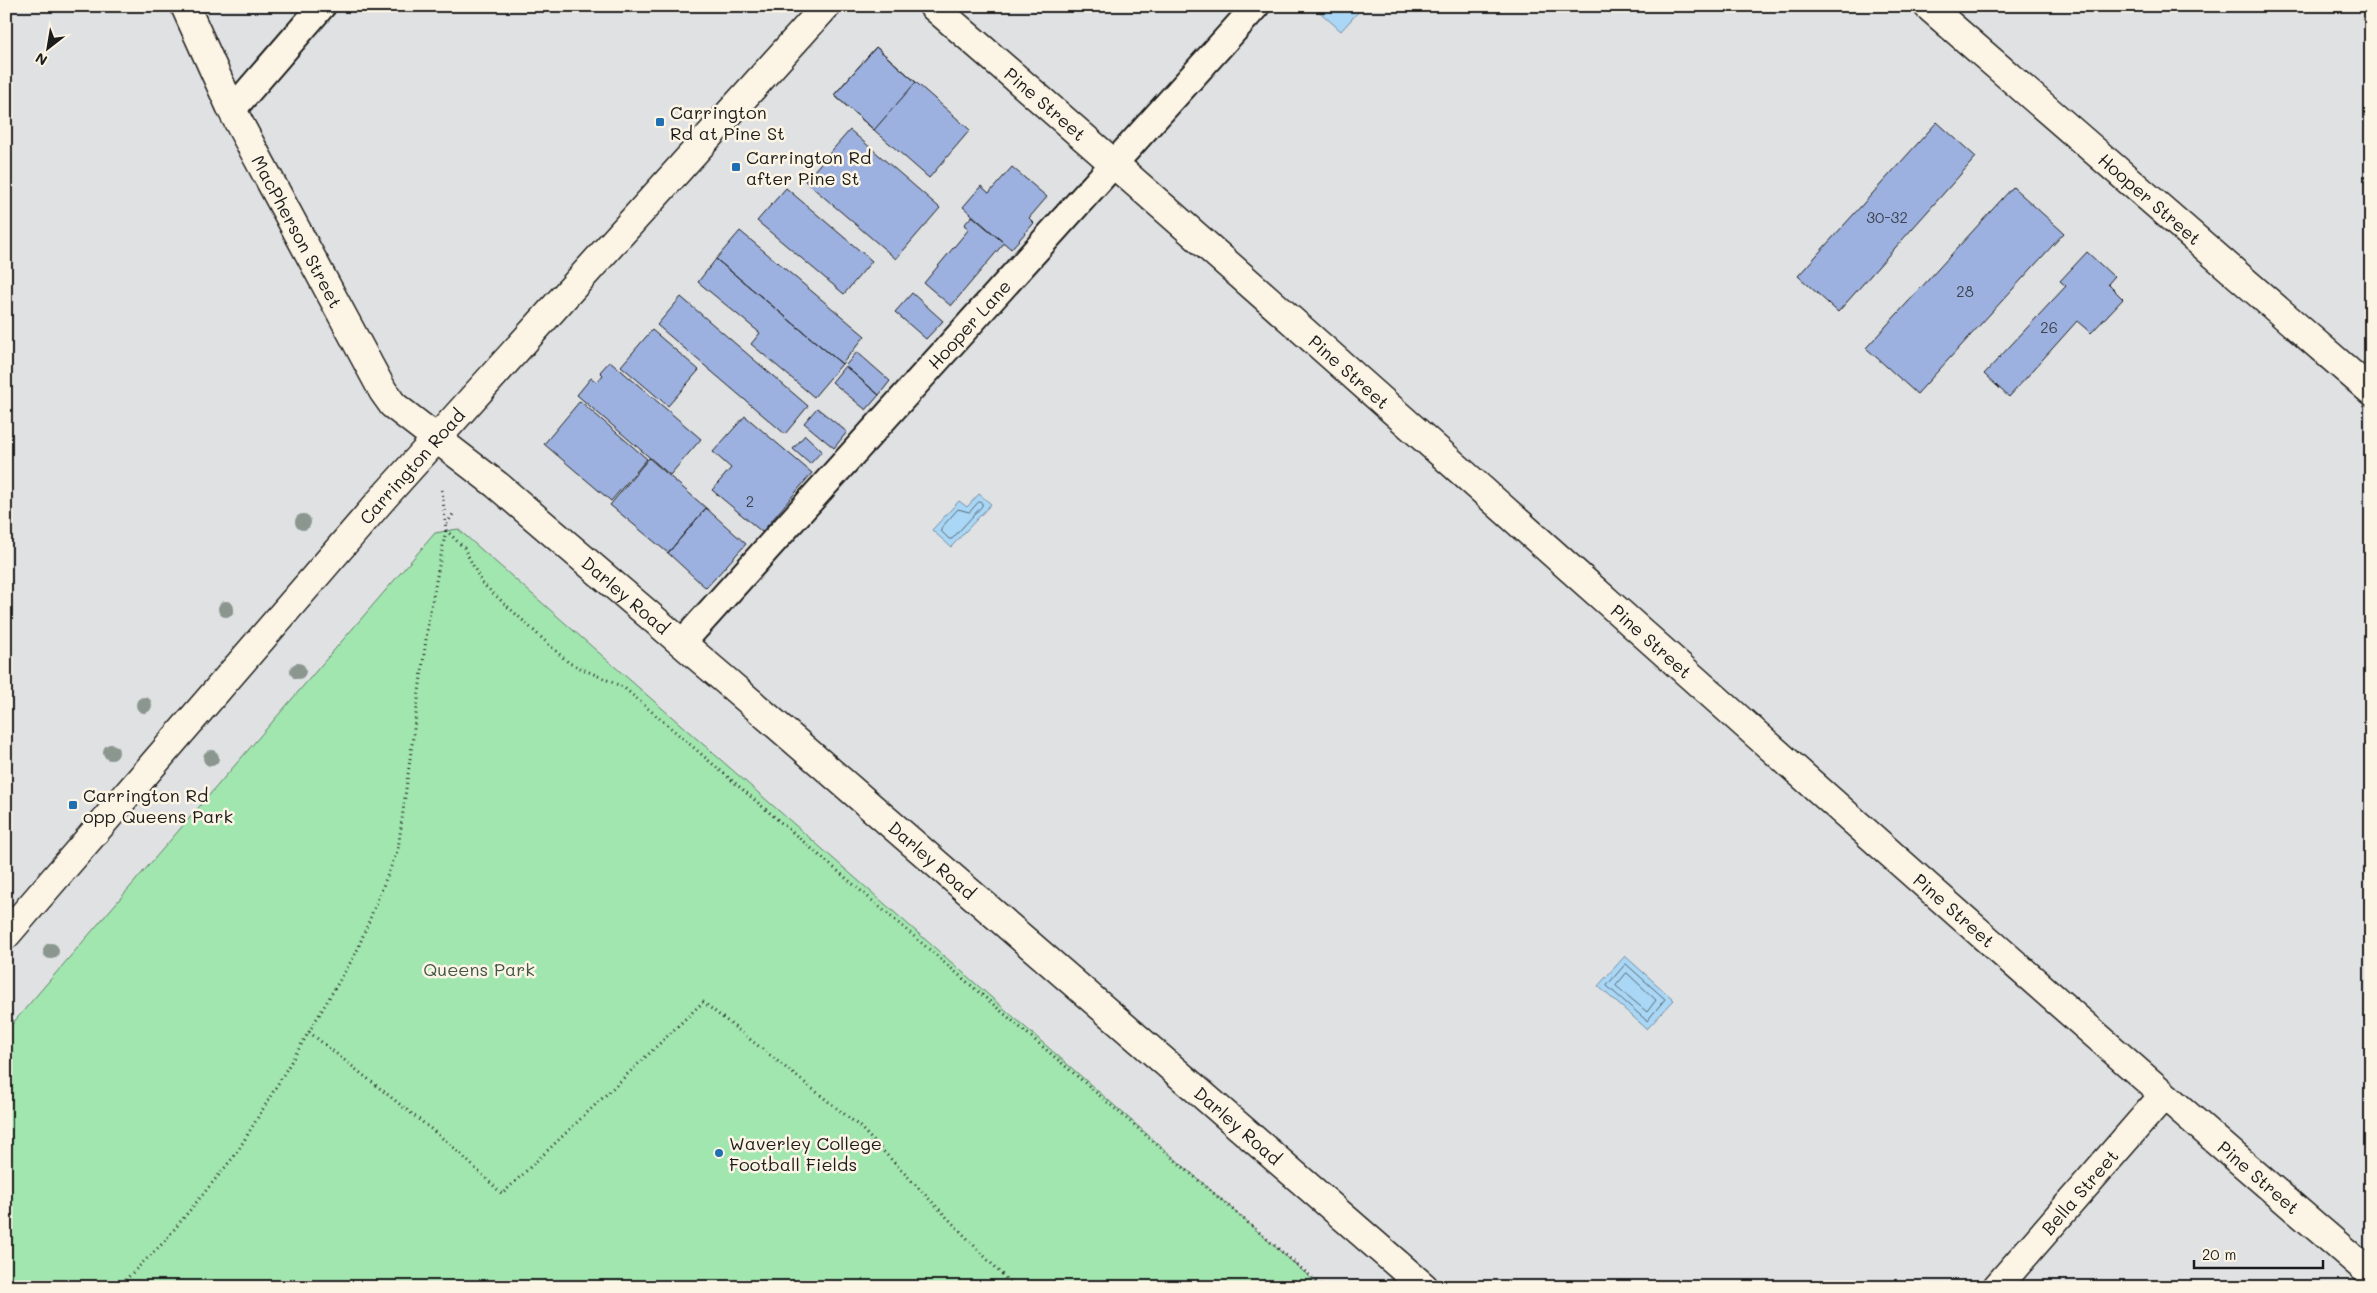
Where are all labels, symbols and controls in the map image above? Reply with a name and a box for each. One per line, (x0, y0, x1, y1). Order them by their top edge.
north arrow (22, 22, 72, 72)
text: N (32, 49, 51, 70)
street label: Pine Street (1000, 62, 1091, 146)
place label: Carrington Rd at Pine St (670, 100, 785, 145)
marker: Carrington Rd at Pine St (654, 116, 666, 128)
place label: Carrington Rd after Pine St (746, 145, 871, 190)
street label: Hooper Street (2093, 148, 2206, 250)
street label: MacPherson Street (246, 151, 348, 312)
marker: Carrington Rd after Pine St (730, 161, 742, 173)
house number: 30-32 (1866, 207, 1908, 227)
street label: Hooper Lane (922, 274, 1016, 374)
house number: 28 (1956, 281, 1974, 301)
house number: 26 (2040, 317, 2058, 337)
street label: Pine Street (1304, 329, 1395, 414)
street label: Carrington Road (354, 403, 470, 529)
house number: 2 (746, 491, 754, 511)
street label: Darley Road (577, 551, 675, 639)
street label: Pine Street (1606, 599, 1697, 684)
place label: Carrington Rd opp Queens Park (83, 783, 233, 828)
marker: Carrington Rd opp Queens Park (67, 799, 79, 811)
street label: Darley Road (883, 815, 981, 905)
street label: Pine Street (1909, 868, 2000, 953)
park label: Queens Park (423, 957, 535, 981)
street label: Darley Road (1189, 1081, 1287, 1170)
place label: Waverley College Football Fields (729, 1131, 882, 1176)
street label: Pine Street (2213, 1135, 2305, 1219)
street label: Bella Street (2036, 1144, 2123, 1240)
marker: Waverley College Football Fields (713, 1147, 725, 1159)
scale bar (2194, 1238, 2323, 1270)
text: 20 m (2202, 1244, 2236, 1264)

